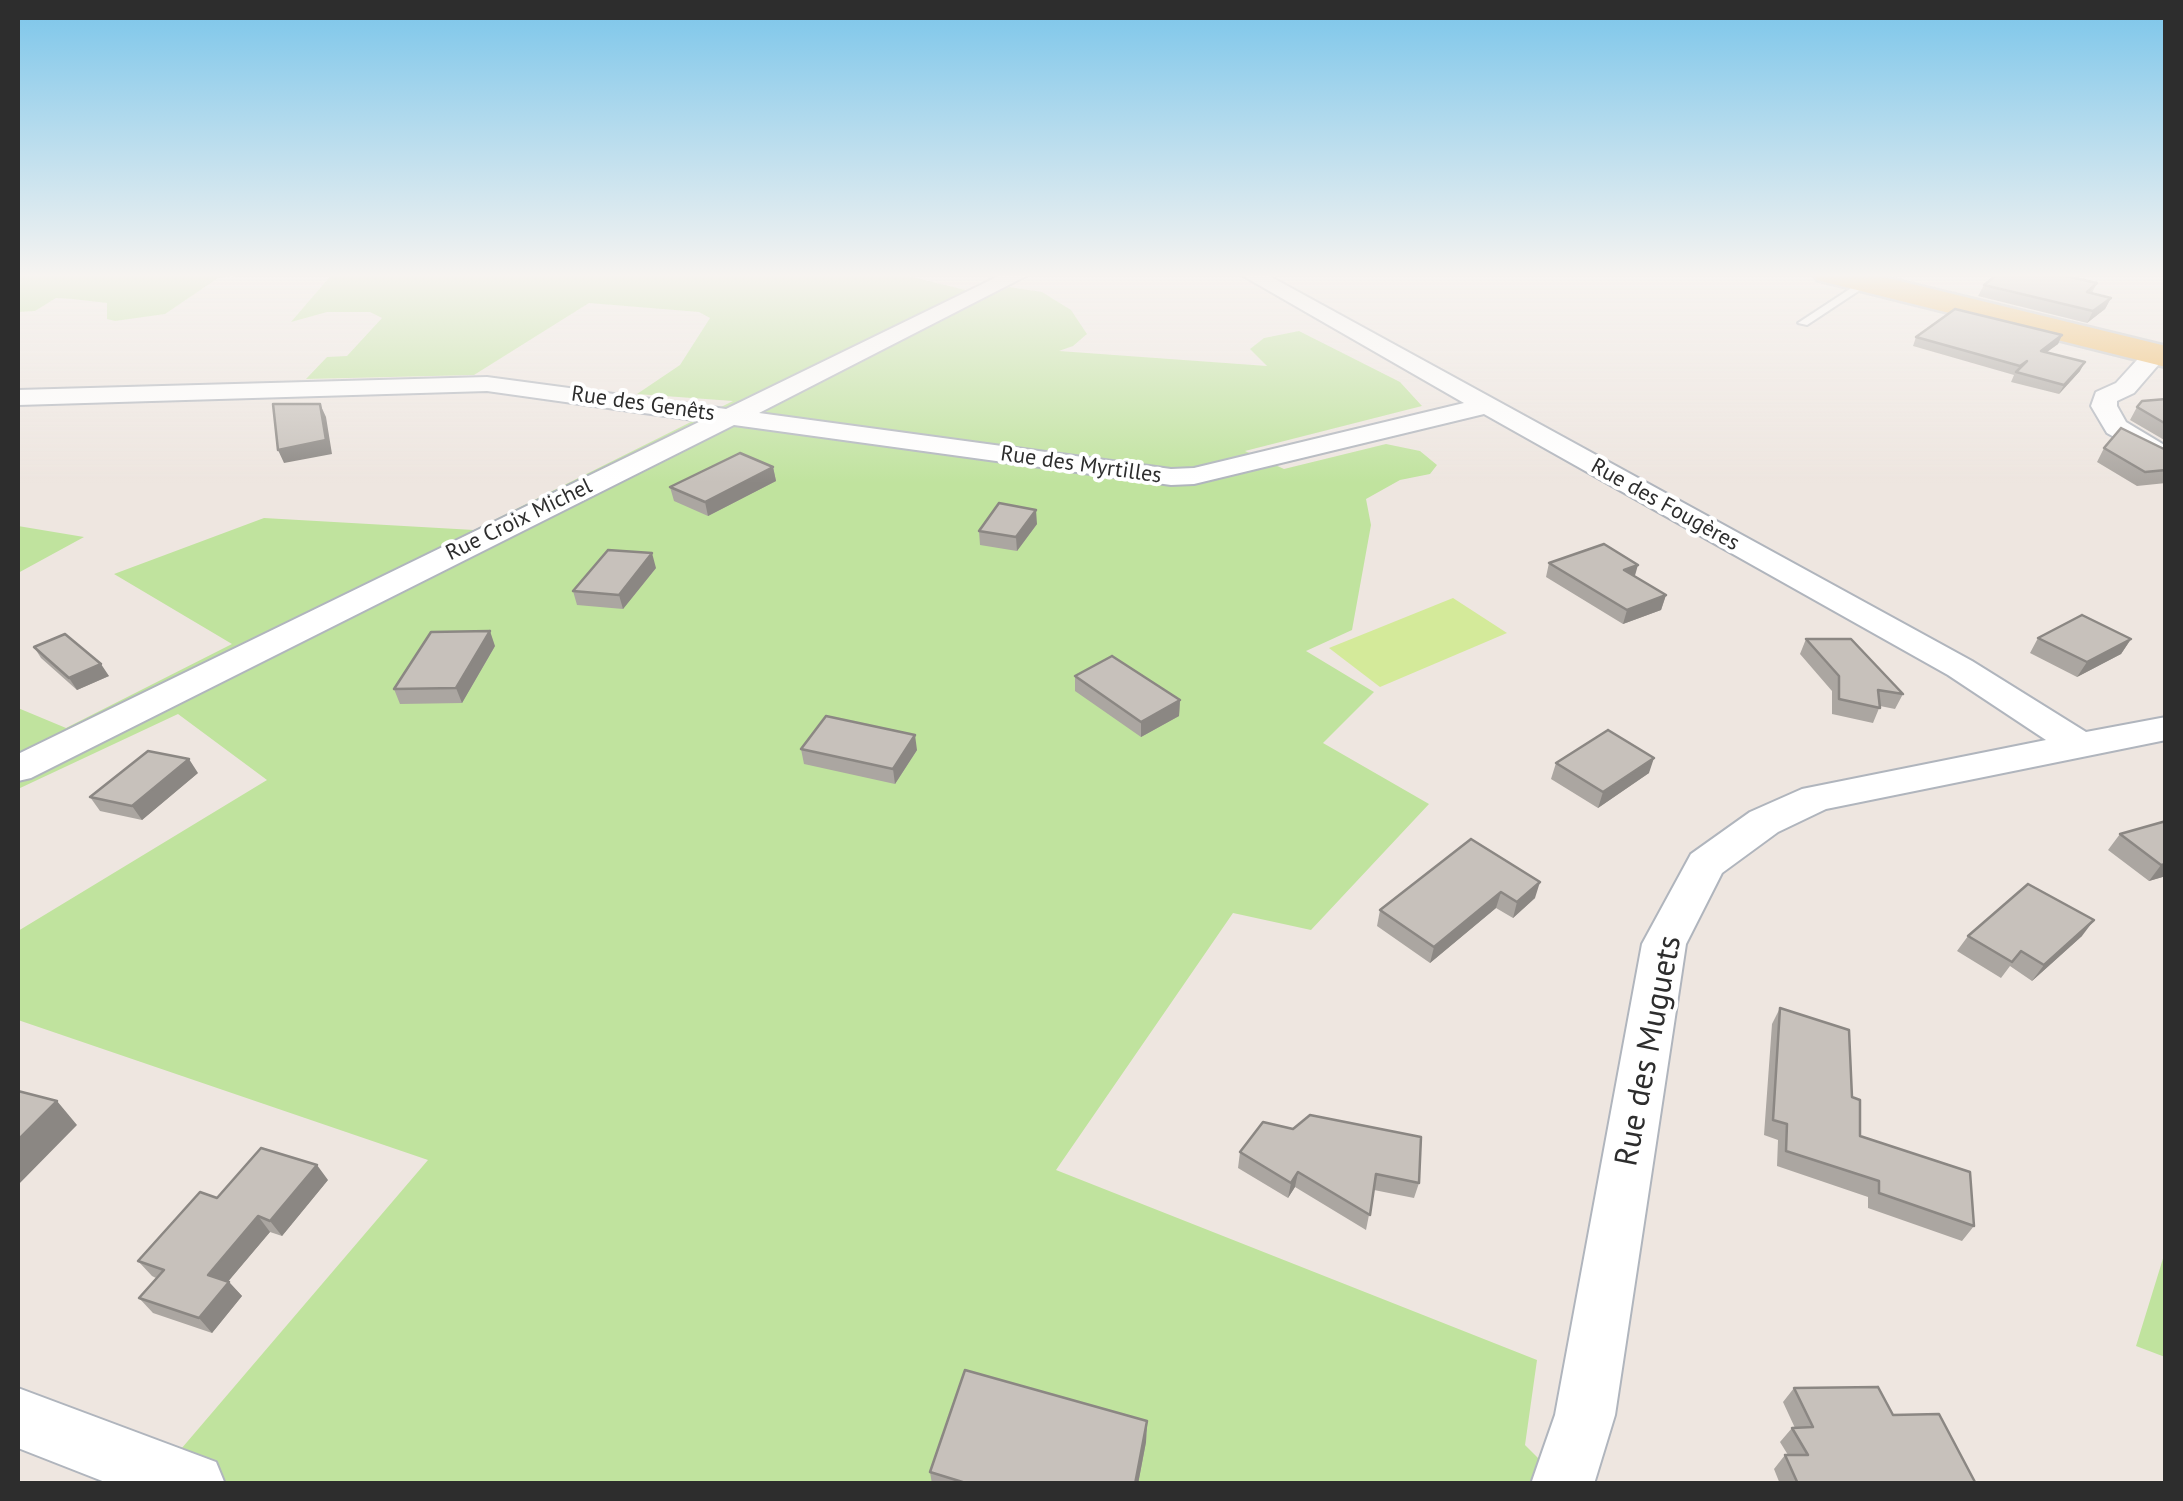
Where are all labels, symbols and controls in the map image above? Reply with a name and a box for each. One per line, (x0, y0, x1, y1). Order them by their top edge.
street label: Rue des Genêts (570, 381, 716, 427)
street label: Rue des Myrtilles (999, 441, 1163, 489)
street label: Rue des Fougères (1586, 453, 1744, 557)
street label: Rue Croix Michel (442, 473, 596, 567)
street label: Rue des Muguets (1608, 933, 1690, 1169)

